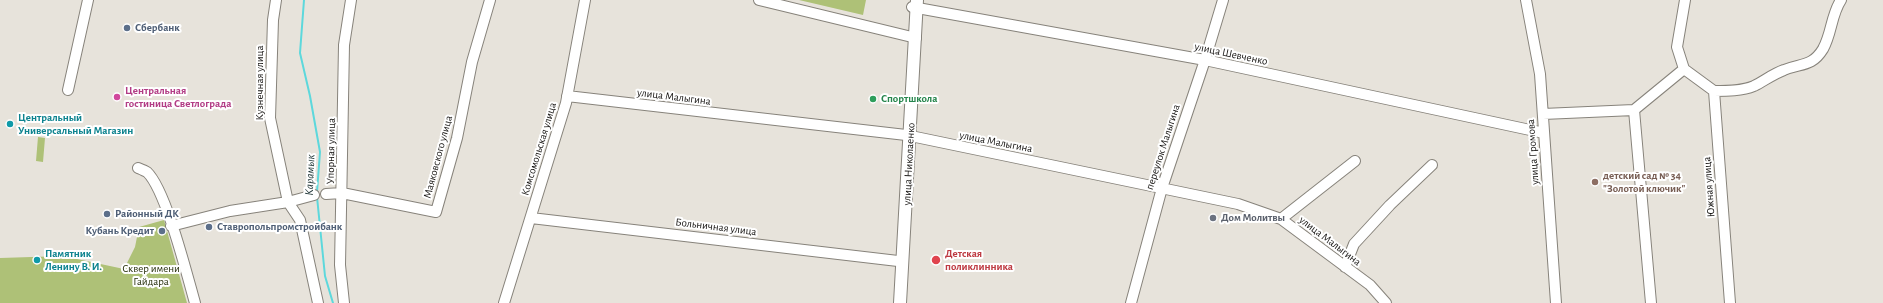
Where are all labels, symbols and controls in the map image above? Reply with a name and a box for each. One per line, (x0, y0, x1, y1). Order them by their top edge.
place label: Сбербанк (135, 21, 180, 35)
marker: Сбербанк (122, 23, 132, 33)
street label: улица Шевченко (1193, 40, 1269, 68)
street label: Кузнечная улица (253, 46, 267, 120)
place label: Центральная гостиница Светлограда (125, 84, 231, 110)
street label: улица Малыгина (636, 86, 712, 108)
marker: Центральная гостиница Светлограда (112, 92, 122, 102)
place label: Спортшкола (881, 92, 938, 106)
marker: Спортшкола (868, 94, 878, 104)
street label: Комсомольская улица (519, 101, 559, 197)
street label: переулок Малыгина (1143, 103, 1183, 191)
place label: Центральный Универсальный Магазин (18, 111, 133, 137)
street label: Маяковского улица (421, 114, 455, 200)
street label: Упорная улица (324, 118, 338, 184)
marker: Центральный Универсальный Магазин (5, 119, 15, 129)
street label: улица Громова (1524, 119, 1542, 185)
street label: улица Николаенко (900, 122, 918, 206)
street label: улица Малыгина (958, 128, 1034, 156)
water label: Карамык (302, 154, 318, 196)
street label: Южная улица (1700, 156, 1718, 218)
place label: детский сад № 34 "Золотой ключик" (1603, 169, 1685, 195)
marker: детский сад № 34 "Золотой ключик" (1590, 177, 1600, 187)
place label: Районный ДК (115, 207, 179, 221)
marker: Районный ДК (102, 209, 112, 219)
place label: Дом Молитвы (1221, 211, 1285, 225)
marker: Дом Молитвы (1208, 213, 1218, 223)
street label: улица Малыгина (1296, 213, 1364, 269)
street label: Больничная улица (675, 215, 757, 239)
place label: Ставропольпромстройбанк (217, 220, 342, 234)
marker: Ставропольпромстройбанк (204, 222, 214, 232)
place label: Кубань Кредит (85, 224, 154, 238)
marker: Кубань Кредит (157, 226, 167, 236)
place label: Памятник Ленину В. И. (45, 247, 102, 273)
place label: Детская поликлинника (945, 247, 1013, 273)
marker: Детская поликлинника (930, 254, 942, 266)
marker: Памятник Ленину В. И. (32, 255, 42, 265)
park label: Сквер имени Гайдара (122, 262, 180, 288)

